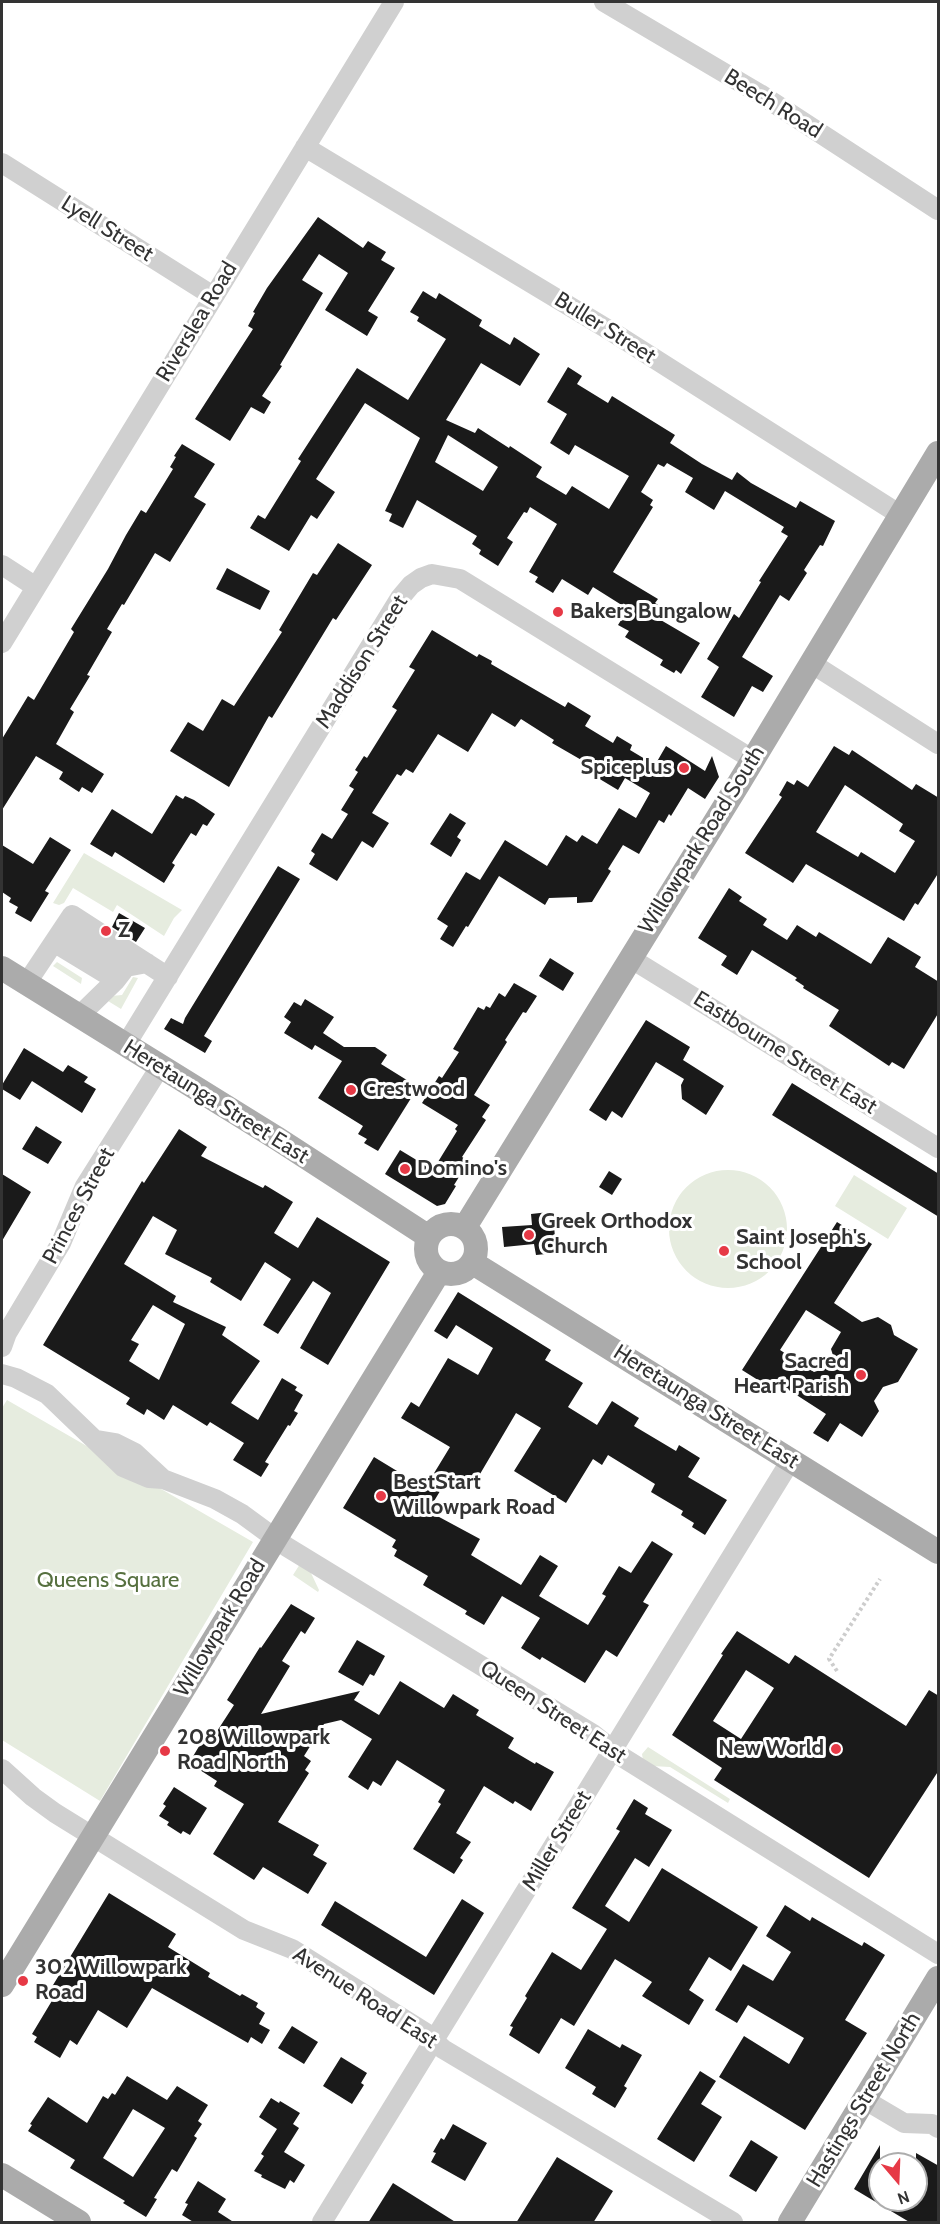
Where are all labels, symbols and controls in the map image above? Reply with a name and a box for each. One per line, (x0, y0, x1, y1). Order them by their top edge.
street label: Beech Road (719, 64, 827, 144)
street label: Lyell Street (56, 190, 158, 268)
street label: Riverslea Road (151, 257, 243, 387)
street label: Buller Street (549, 286, 661, 370)
street label: Maddison Street (310, 590, 414, 734)
place label: Bakers Bungalow (570, 599, 732, 625)
marker: Bakers Bungalow (551, 605, 565, 619)
street label: Willowpark Road South (633, 741, 771, 939)
place label: Spiceplus (581, 755, 672, 781)
marker: Spiceplus (677, 761, 691, 775)
place label: Z (118, 918, 130, 944)
marker: Z (99, 924, 113, 938)
street label: Eastbourne Street East (688, 986, 882, 1120)
street label: Heretaunga Street East (118, 1034, 314, 1170)
place label: Crestwood (363, 1077, 465, 1103)
marker: Crestwood (344, 1083, 358, 1097)
street label: Princes Street (37, 1143, 121, 1269)
place label: Domino's (417, 1156, 507, 1182)
marker: Domino's (398, 1162, 412, 1176)
place label: Greek Orthodox Church (541, 1209, 692, 1260)
place label: Saint Joseph's School (736, 1225, 866, 1276)
marker: Greek Orthodox Church (522, 1228, 536, 1242)
marker: Saint Joseph's School (717, 1244, 731, 1258)
street label: Heretaunga Street East (608, 1339, 804, 1475)
place label: Sacred Heart Parish (733, 1349, 849, 1400)
marker: Sacred Heart Parish (854, 1368, 868, 1382)
place label: BestStart Willowpark Road (393, 1470, 555, 1522)
marker: BestStart Willowpark Road (374, 1489, 388, 1503)
street label: Willowpark Road (169, 1554, 271, 1702)
park label: Queens Square (37, 1568, 179, 1594)
street label: Queen Street East (475, 1655, 631, 1769)
place label: 208 Willowpark Road North (177, 1725, 330, 1777)
place label: New World (718, 1736, 824, 1762)
marker: New World (829, 1742, 843, 1756)
marker: 208 Willowpark Road North (158, 1744, 172, 1758)
street label: Miller Street (517, 1786, 597, 1896)
street label: Avenue Road East (288, 1942, 442, 2054)
place label: 302 Willowpark Road (35, 1955, 187, 2006)
marker: 302 Willowpark Road (16, 1974, 30, 1988)
street label: Hastings Street North (801, 2008, 927, 2192)
north arrow (868, 2152, 928, 2212)
text: N (895, 2187, 912, 2208)

